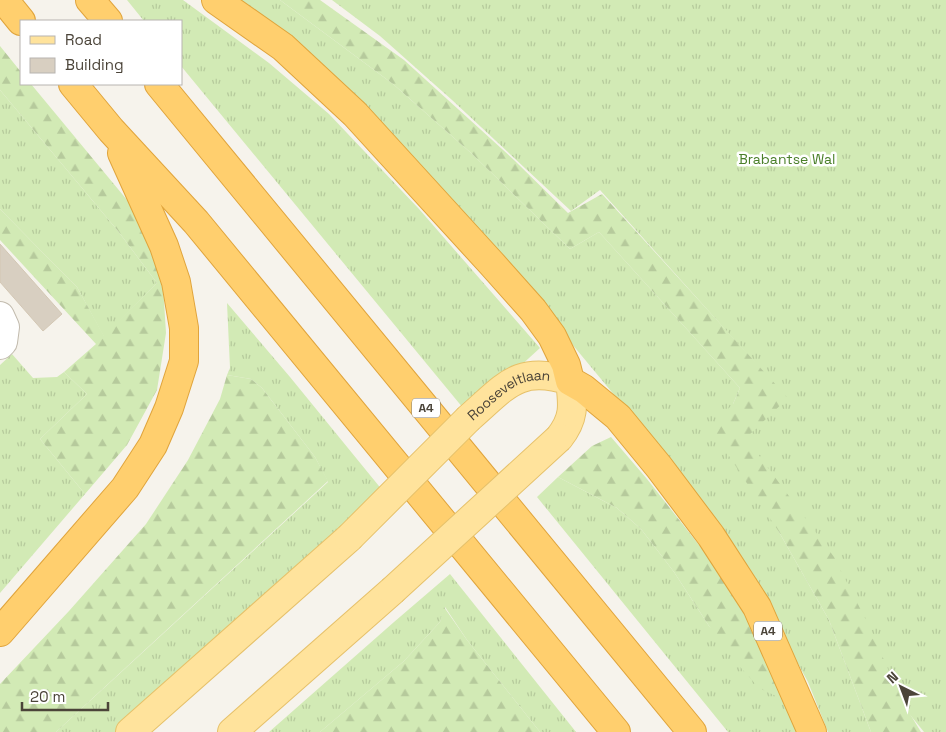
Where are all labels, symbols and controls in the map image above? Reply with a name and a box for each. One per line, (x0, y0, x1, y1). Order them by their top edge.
legend (20, 20, 182, 85)
text: Road (65, 30, 102, 49)
text: Building (65, 55, 124, 74)
park label: Brabantse Wal (739, 150, 835, 168)
street label: Rooseveltlaan (464, 366, 551, 424)
road number: A4 (412, 398, 440, 418)
road number: A4 (754, 622, 782, 640)
north arrow (876, 662, 926, 712)
text: N (883, 668, 902, 687)
scale bar (22, 680, 109, 712)
text: 20 m (30, 687, 65, 706)

